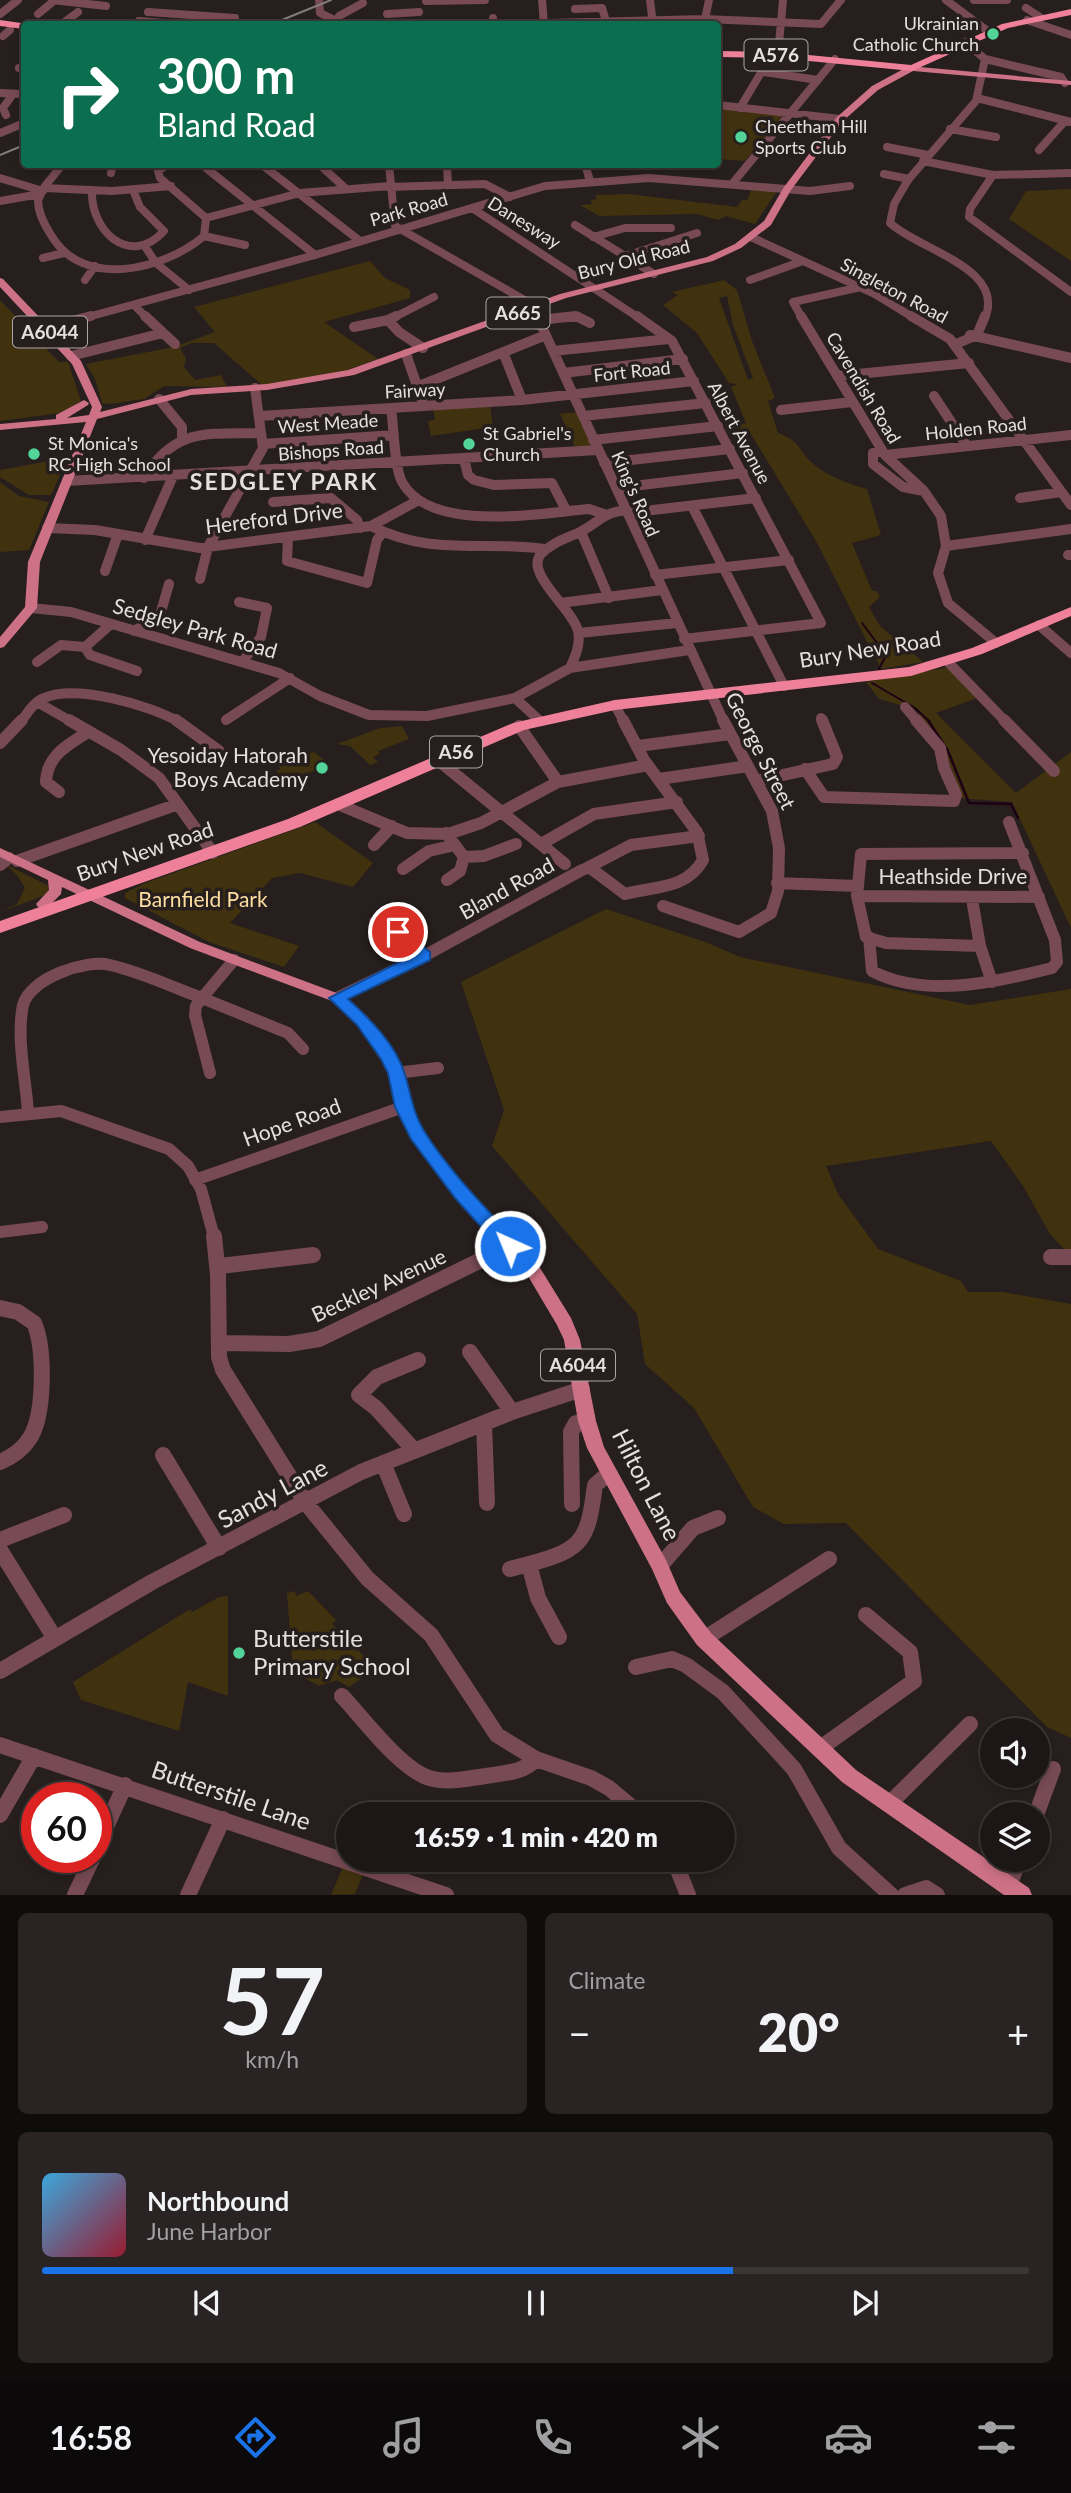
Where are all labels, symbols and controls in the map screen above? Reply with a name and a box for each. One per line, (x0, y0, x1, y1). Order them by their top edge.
place label: Ukrainian Catholic Church (853, 12, 979, 55)
marker: Ukrainian Catholic Church (985, 26, 1001, 42)
road number: A576 (744, 40, 808, 70)
text: 300 m (157, 46, 295, 104)
icon: right (42, 49, 133, 140)
text: Bland Road (157, 105, 316, 144)
place label: Cheetham Hill Sports Club (755, 115, 867, 158)
marker: Cheetham Hill Sports Club (733, 129, 749, 145)
street label: Park Road (367, 187, 450, 231)
street label: Danesway (484, 191, 566, 254)
street label: Bury Old Road (576, 234, 692, 284)
street label: Singleton Road (837, 253, 952, 328)
road number: A665 (486, 298, 550, 328)
road number: A6044 (13, 316, 87, 348)
street label: Cavendish Road (822, 328, 906, 447)
street label: Fort Road (592, 356, 671, 386)
street label: Fairway (384, 377, 447, 403)
street label: Albert Avenue (704, 378, 776, 487)
street label: West Meade (277, 409, 379, 437)
street label: Holden Road (924, 412, 1028, 444)
place label: St Gabriel's Church (483, 422, 572, 465)
place label: St Monica's RC High School (48, 432, 171, 475)
street label: Bishops Road (277, 435, 385, 465)
marker: St Gabriel's Church (461, 436, 477, 452)
marker: St Monica's RC High School (26, 446, 42, 462)
street label: King's Road (607, 447, 665, 540)
district label: SEDGLEY PARK (190, 467, 378, 495)
street label: Hereford Drive (204, 497, 344, 538)
street label: Sedgley Park Road (110, 592, 280, 663)
street label: Bury New Road (797, 625, 942, 672)
street label: George Street (721, 688, 802, 813)
road number: A56 (430, 736, 482, 768)
place label: Yesoiday Hatorah Boys Academy (147, 742, 308, 791)
marker: Yesoiday Hatorah Boys Academy (314, 760, 330, 776)
street label: Bury New Road (73, 815, 216, 886)
street label: Bland Road (455, 851, 558, 924)
street label: Heathside Drive (879, 863, 1027, 888)
park label: Barnfield Park (138, 886, 268, 911)
pin (368, 902, 428, 962)
icon: arrive (379, 913, 417, 951)
street label: Hope Road (239, 1092, 344, 1151)
position arrow (473, 1209, 547, 1283)
street label: Beckley Avenue (307, 1243, 450, 1327)
road number: A6044 (541, 1350, 615, 1380)
street label: Hilton Lane (607, 1424, 688, 1545)
street label: Sandy Lane (213, 1452, 332, 1534)
place label: Butterstile Primary School (253, 1623, 411, 1680)
marker: Butterstile Primary School (231, 1645, 247, 1661)
map controls (980, 1718, 1050, 1872)
button: sound (980, 1718, 1050, 1788)
street label: Butterstile Lane (148, 1754, 315, 1835)
speed limit sign: 60 (21, 1782, 112, 1873)
button: layers (980, 1802, 1050, 1872)
text: 16:59 · 1 min · 420 m (413, 1821, 658, 1853)
text: 57 (219, 1945, 325, 2054)
text: Climate (569, 1966, 645, 1994)
text: 20° (758, 2001, 840, 2063)
text: − (569, 2010, 591, 2056)
text: + (1007, 2010, 1029, 2056)
text: km/h (245, 2045, 299, 2073)
text: Northbound (147, 2185, 289, 2217)
text: June Harbor (147, 2217, 271, 2245)
icon: previous (188, 2284, 226, 2322)
icon: pause (517, 2284, 555, 2322)
icon: next (846, 2284, 884, 2322)
icon: directions (231, 2413, 280, 2462)
icon: music (379, 2413, 428, 2462)
icon: phone (528, 2413, 577, 2462)
icon: climate (676, 2413, 725, 2462)
icon: car (824, 2413, 873, 2462)
icon: filters (972, 2413, 1021, 2462)
text: 16:58 (50, 2418, 132, 2457)

